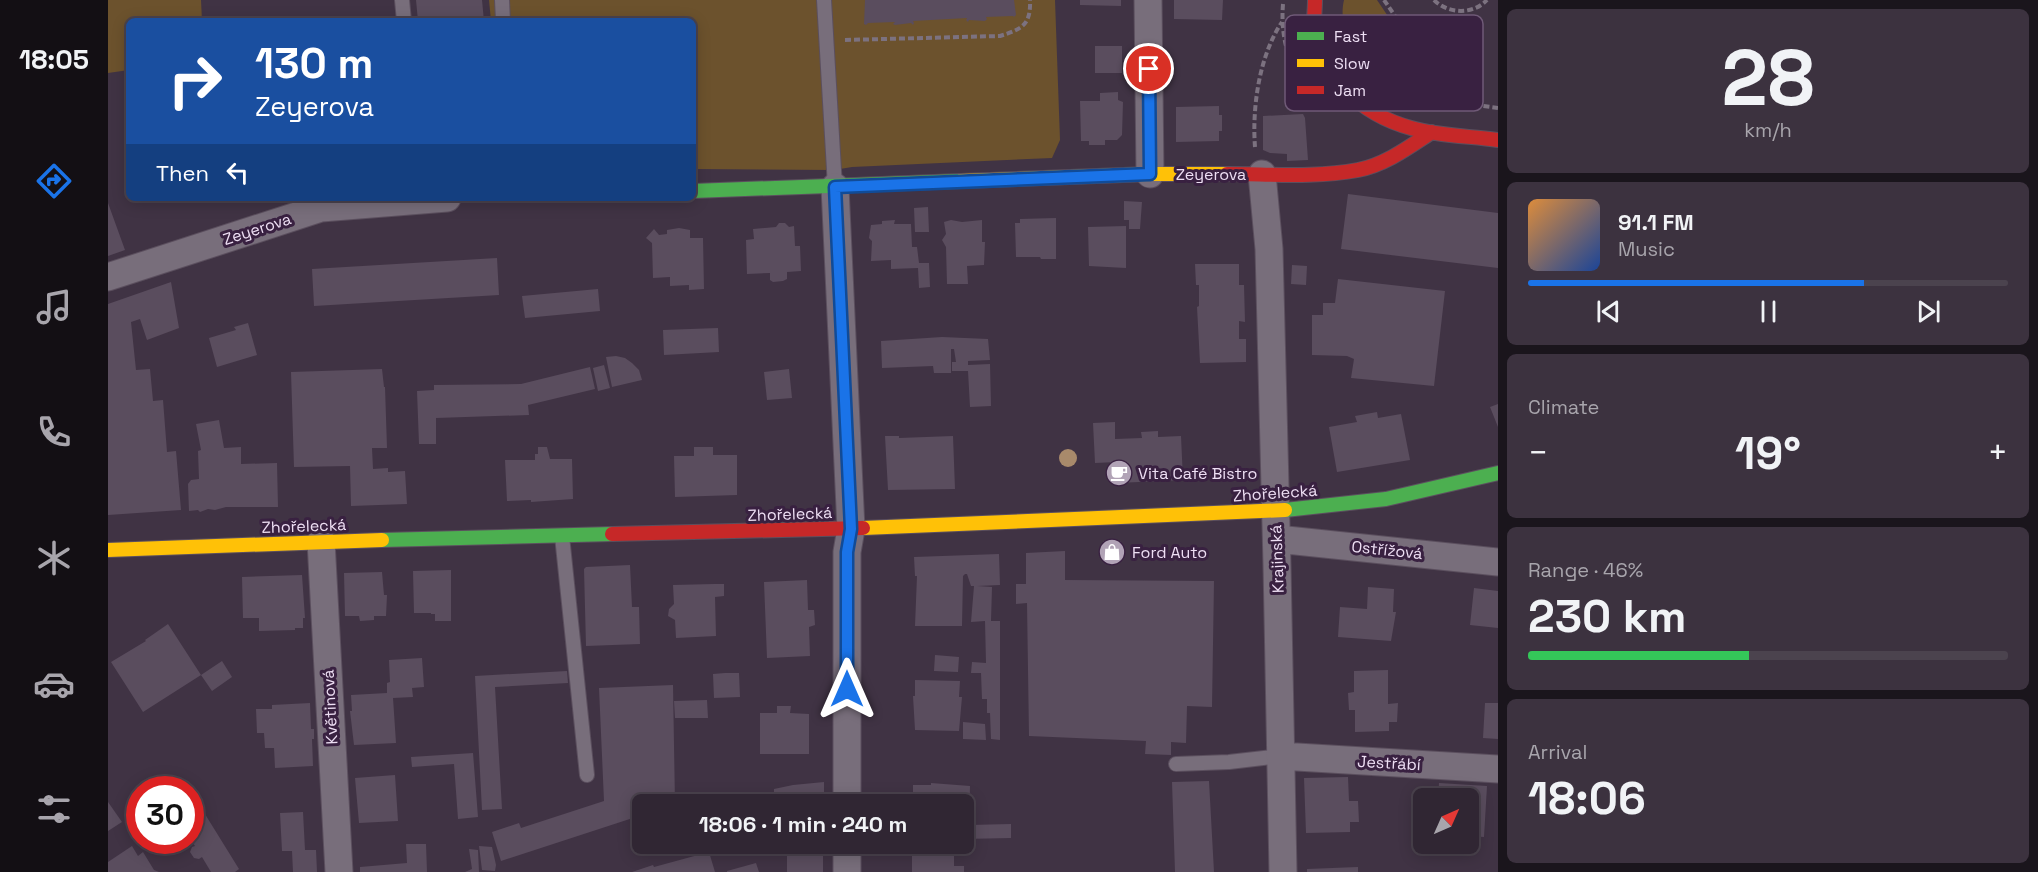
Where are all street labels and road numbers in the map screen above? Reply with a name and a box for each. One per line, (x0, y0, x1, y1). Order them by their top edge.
street label: Zeyerova (1176, 164, 1246, 185)
street label: Zeyerova (220, 208, 294, 250)
street label: Zhořelecká (1232, 480, 1318, 506)
street label: Zhořelecká (747, 502, 833, 526)
street label: Zhořelecká (261, 514, 347, 538)
street label: Krajinská (1265, 524, 1289, 594)
street label: Ostřížová (1350, 536, 1424, 564)
street label: Květinová (318, 669, 342, 745)
street label: Jestřábí (1357, 751, 1421, 775)

